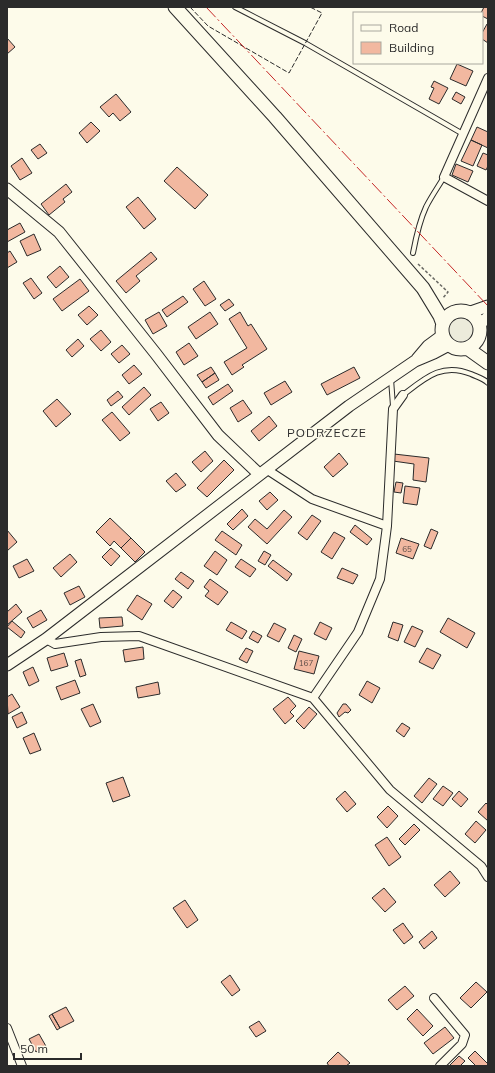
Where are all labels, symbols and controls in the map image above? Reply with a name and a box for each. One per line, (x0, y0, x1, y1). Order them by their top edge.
legend (353, 12, 483, 64)
text: Road (389, 20, 418, 35)
text: Building (389, 40, 434, 55)
district label: PODRZECZE (287, 425, 367, 440)
house number: 65 (402, 544, 412, 554)
house number: 167 (299, 658, 313, 668)
scale bar (14, 1035, 81, 1061)
text: 50 m (20, 1041, 48, 1056)

